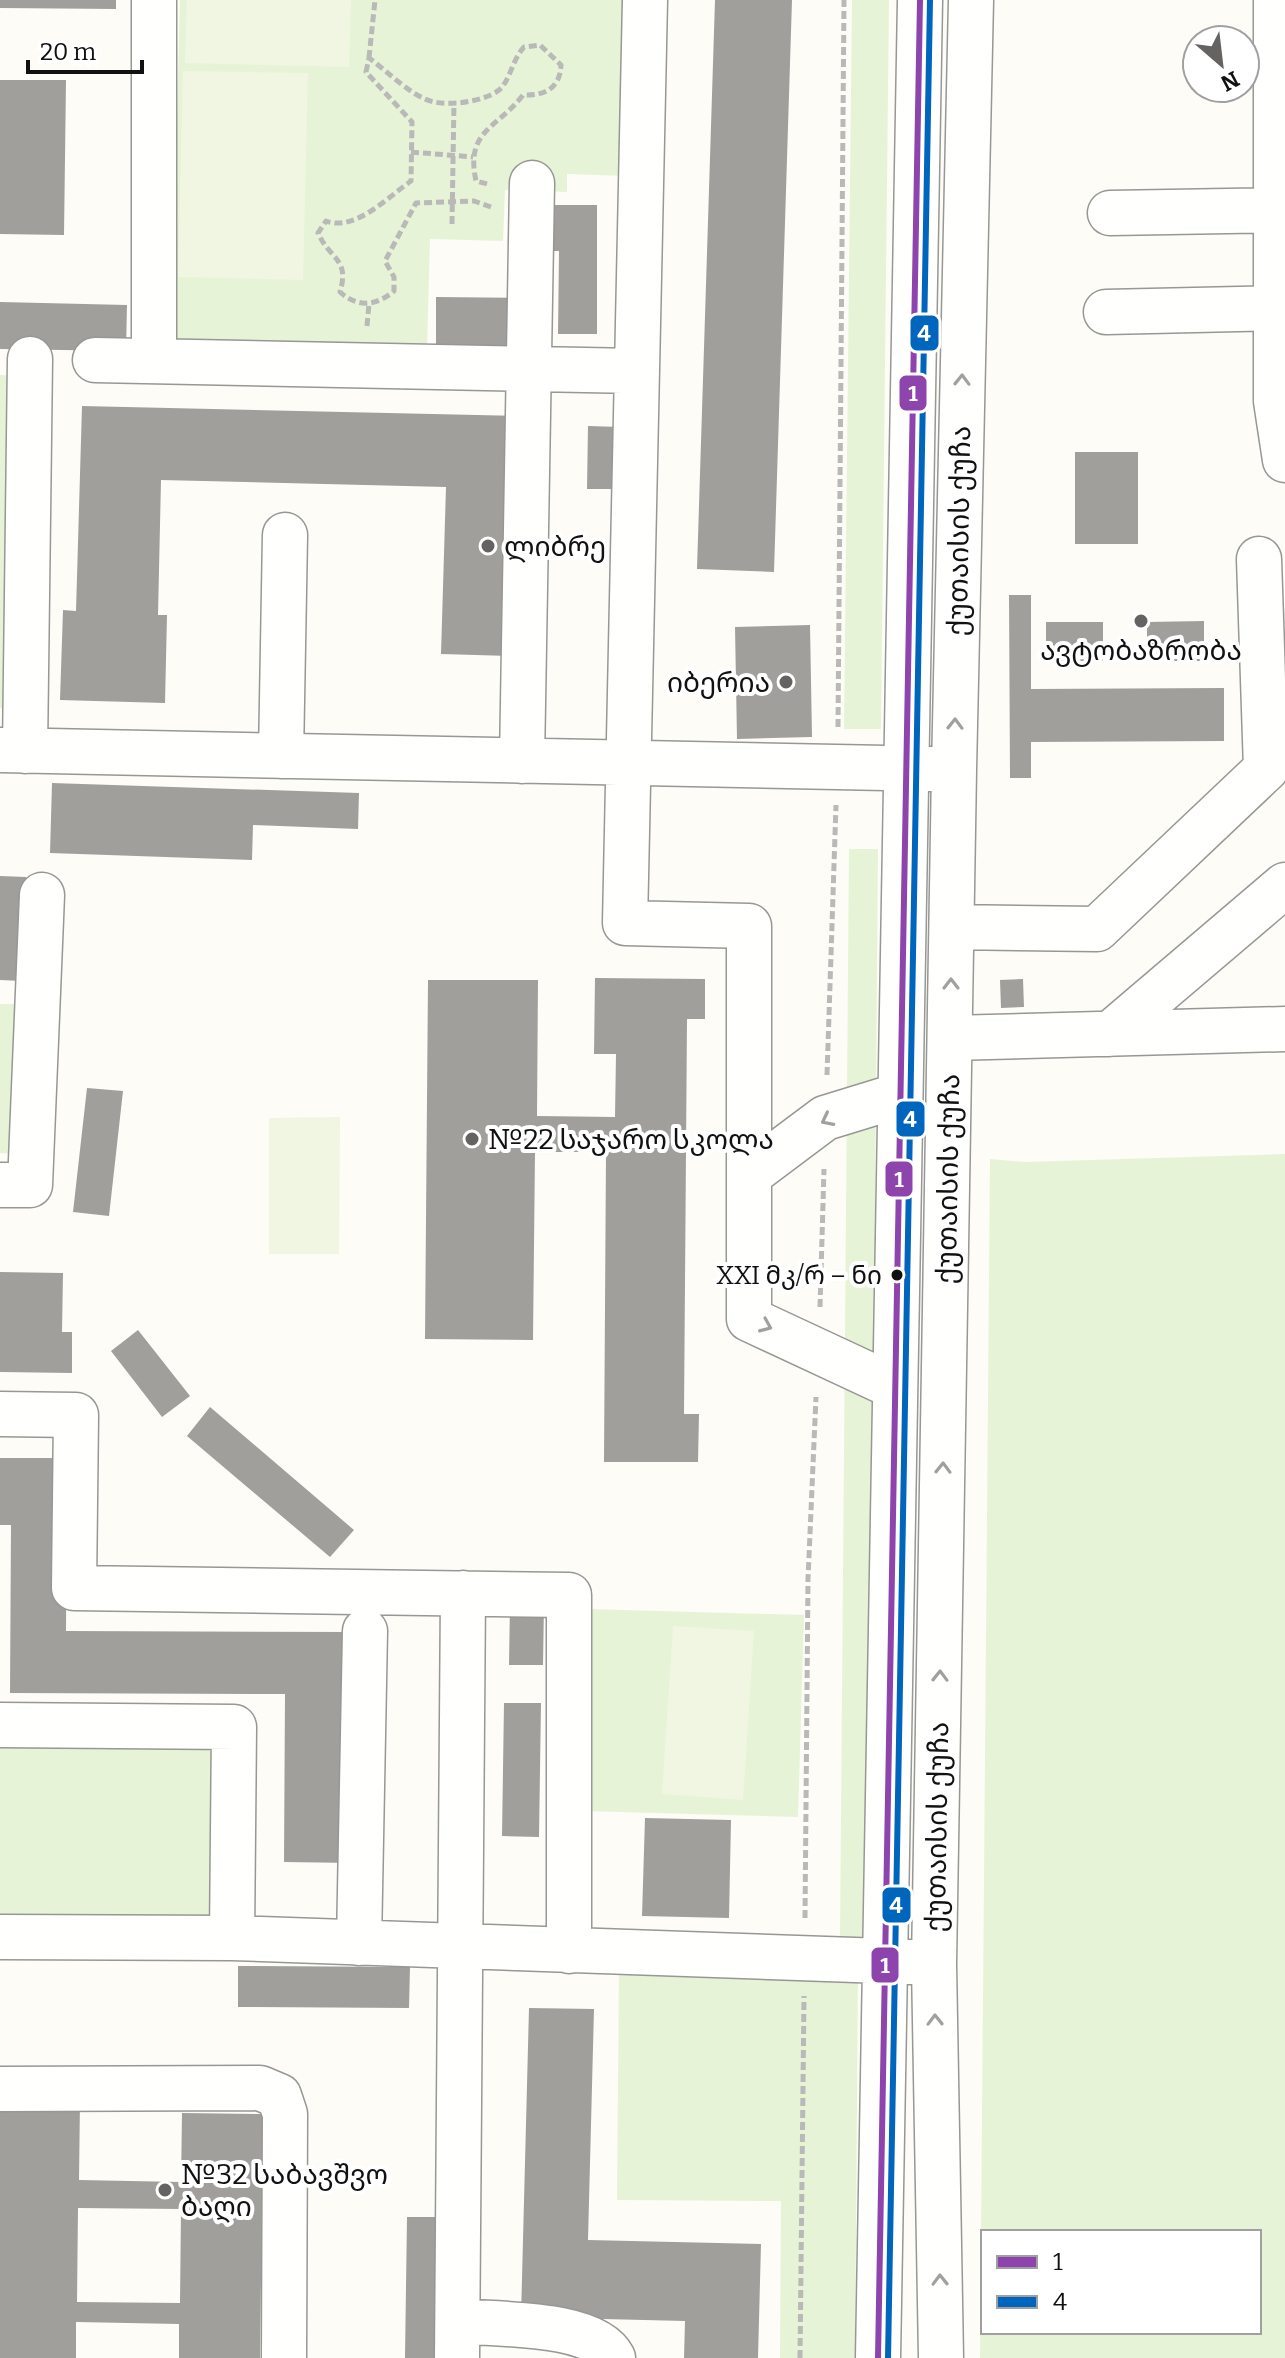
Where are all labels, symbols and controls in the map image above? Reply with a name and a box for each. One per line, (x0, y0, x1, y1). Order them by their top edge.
scale bar (28, 24, 142, 74)
north arrow (1181, 24, 1261, 104)
text: 20 m (40, 38, 96, 66)
text: N (1216, 65, 1244, 97)
line badge: 4 (909, 314, 940, 352)
text: 4 (917, 320, 931, 347)
one-way arrow (954, 373, 971, 386)
line badge: 1 (898, 374, 928, 412)
text: 1 (908, 380, 918, 407)
street label: ქუთაისის ქუჩა (941, 426, 977, 636)
place label: ლიბრე (504, 530, 606, 563)
marker: ლიბრე (479, 537, 497, 555)
marker: ავტობაზრობა (1132, 612, 1150, 630)
place label: ავტობაზრობა (1040, 634, 1242, 667)
place label: იბერია (667, 666, 770, 699)
marker: იბერია (777, 673, 795, 691)
one-way arrow (946, 717, 963, 730)
one-way arrow (942, 977, 960, 990)
street label: ქუთაისის ქუჩა (930, 1074, 966, 1284)
line badge: 4 (895, 1100, 926, 1138)
text: 4 (903, 1106, 917, 1133)
one-way arrow (821, 1110, 835, 1126)
place label: №22 საჯარო სკოლა (488, 1123, 774, 1156)
marker: №22 საჯარო სკოლა (463, 1130, 481, 1148)
line badge: 1 (884, 1160, 914, 1198)
text: 1 (894, 1166, 904, 1193)
place label: XXI მკ/რ – ნი (716, 1260, 882, 1291)
marker: XXI მკ/რ – ნი (889, 1267, 905, 1283)
one-way arrow (758, 1316, 772, 1332)
one-way arrow (935, 1461, 952, 1474)
one-way arrow (931, 1669, 948, 1682)
street label: ქუთაისის ქუჩა (919, 1722, 955, 1932)
line badge: 4 (881, 1886, 912, 1924)
text: 4 (889, 1892, 903, 1919)
line badge: 1 (870, 1946, 900, 1984)
text: 1 (880, 1952, 890, 1979)
one-way arrow (927, 2013, 944, 2026)
place label: №32 საბავშვო ბაღი (181, 2158, 388, 2223)
marker: №32 საბავშვო ბაღი (156, 2181, 174, 2199)
legend (981, 2230, 1261, 2334)
text: 1 (1053, 2248, 1063, 2276)
one-way arrow (931, 2273, 949, 2286)
text: 4 (1053, 2288, 1067, 2316)

